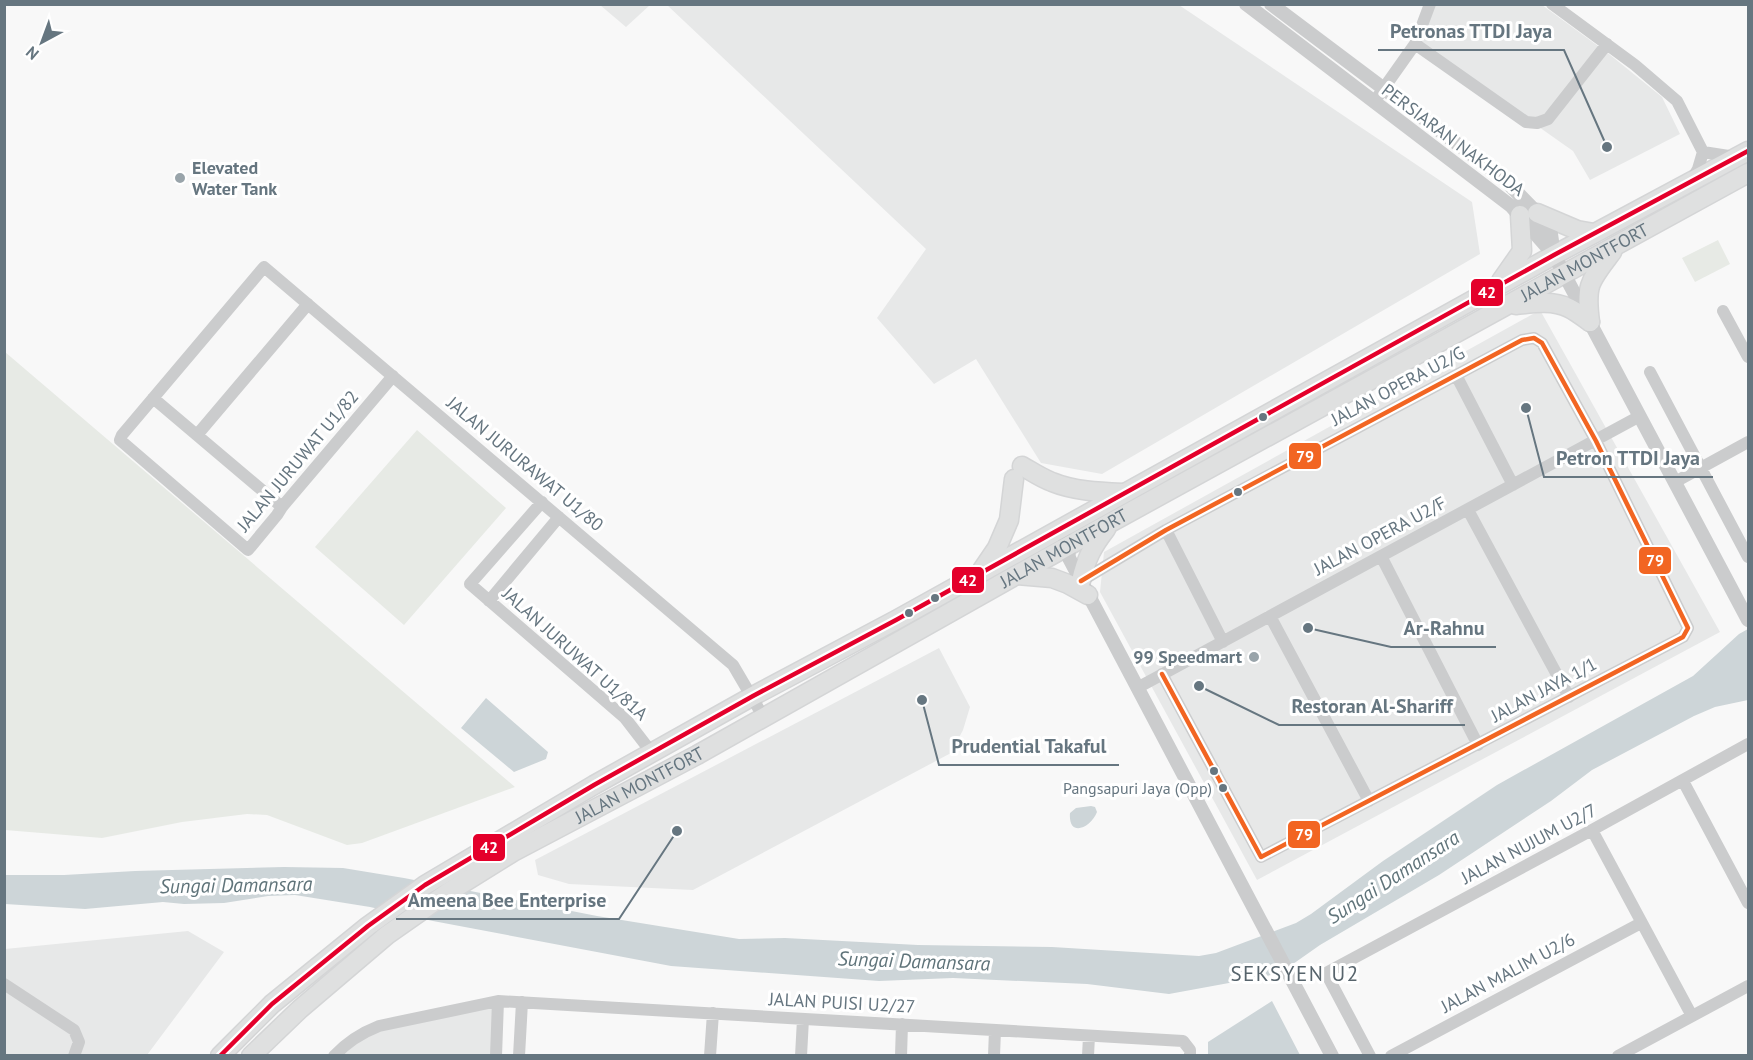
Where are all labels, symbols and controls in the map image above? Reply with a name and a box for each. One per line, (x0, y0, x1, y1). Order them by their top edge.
north arrow (12, 12, 72, 72)
callout: Petronas TTDI Jaya (1378, 12, 1564, 50)
text: Petronas TTDI Jaya (1390, 18, 1552, 44)
text: N (22, 42, 43, 64)
street label: PERSIARAN NAKHODA (1377, 78, 1530, 201)
place label: Elevated Water Tank (192, 156, 277, 200)
marker: Elevated Water Tank (173, 171, 187, 185)
street label: JALAN MONTFORT (1515, 218, 1652, 307)
line badge: 42 (1470, 278, 1504, 307)
text: 42 (1478, 282, 1496, 302)
street label: JALAN OPERA U2/G (1326, 341, 1469, 431)
street label: JALAN JURUWAT U1/82 (231, 385, 363, 537)
street label: JALAN JURURAWAT U1/80 (441, 391, 609, 536)
unlabelled marker (1257, 411, 1269, 423)
callout: Petron TTDI Jaya (1544, 439, 1713, 477)
line badge: 79 (1288, 442, 1322, 470)
text: Petron TTDI Jaya (1556, 445, 1700, 471)
text: 79 (1296, 446, 1314, 466)
unlabelled marker (1232, 486, 1244, 498)
street label: JALAN OPERA U2/F (1309, 491, 1450, 581)
street label: JALAN MONTFORT (995, 504, 1132, 593)
line badge: 79 (1638, 546, 1672, 575)
text: 79 (1646, 550, 1664, 570)
line badge: 42 (951, 566, 985, 594)
text: 42 (959, 570, 977, 590)
street label: JALAN JURUWAT U1/81A (497, 582, 653, 725)
unlabelled marker (929, 592, 941, 604)
unlabelled marker (903, 607, 915, 619)
callout: Ar-Rahnu (1391, 609, 1496, 647)
text: Ar-Rahnu (1404, 615, 1484, 641)
place label: 99 Speedmart (1133, 645, 1243, 668)
marker: 99 Speedmart (1247, 650, 1261, 664)
street label: JALAN JAYA 1/1 (1486, 652, 1601, 728)
callout: Restoran Al-Shariff (1279, 687, 1465, 725)
text: Restoran Al-Shariff (1291, 693, 1454, 719)
callout: Prudential Takaful (939, 727, 1119, 765)
text: Prudential Takaful (952, 733, 1107, 759)
street label: JALAN MONTFORT (570, 741, 708, 829)
unlabelled marker (1208, 765, 1220, 777)
place label: Pangsapuri Jaya (Opp) (1063, 778, 1212, 798)
marker: Pangsapuri Jaya (Opp) (1217, 782, 1229, 794)
street label: JALAN NUJUM U2/7 (1456, 798, 1600, 889)
line badge: 79 (1287, 820, 1321, 849)
text: 79 (1295, 824, 1313, 844)
water label: Sungai Damansara (1322, 824, 1464, 929)
line badge: 42 (472, 833, 506, 862)
text: 42 (480, 837, 498, 857)
water label: Sungai Damansara (159, 871, 313, 899)
callout: Ameena Bee Enterprise (396, 881, 619, 919)
text: Ameena Bee Enterprise (408, 887, 606, 913)
street label: JALAN MALIM U2/6 (1436, 927, 1579, 1018)
water label: Sungai Damansara (837, 945, 991, 977)
district label: SEKSYEN U2 (1230, 960, 1360, 987)
street label: JALAN PUISI U2/27 (767, 987, 916, 1018)

